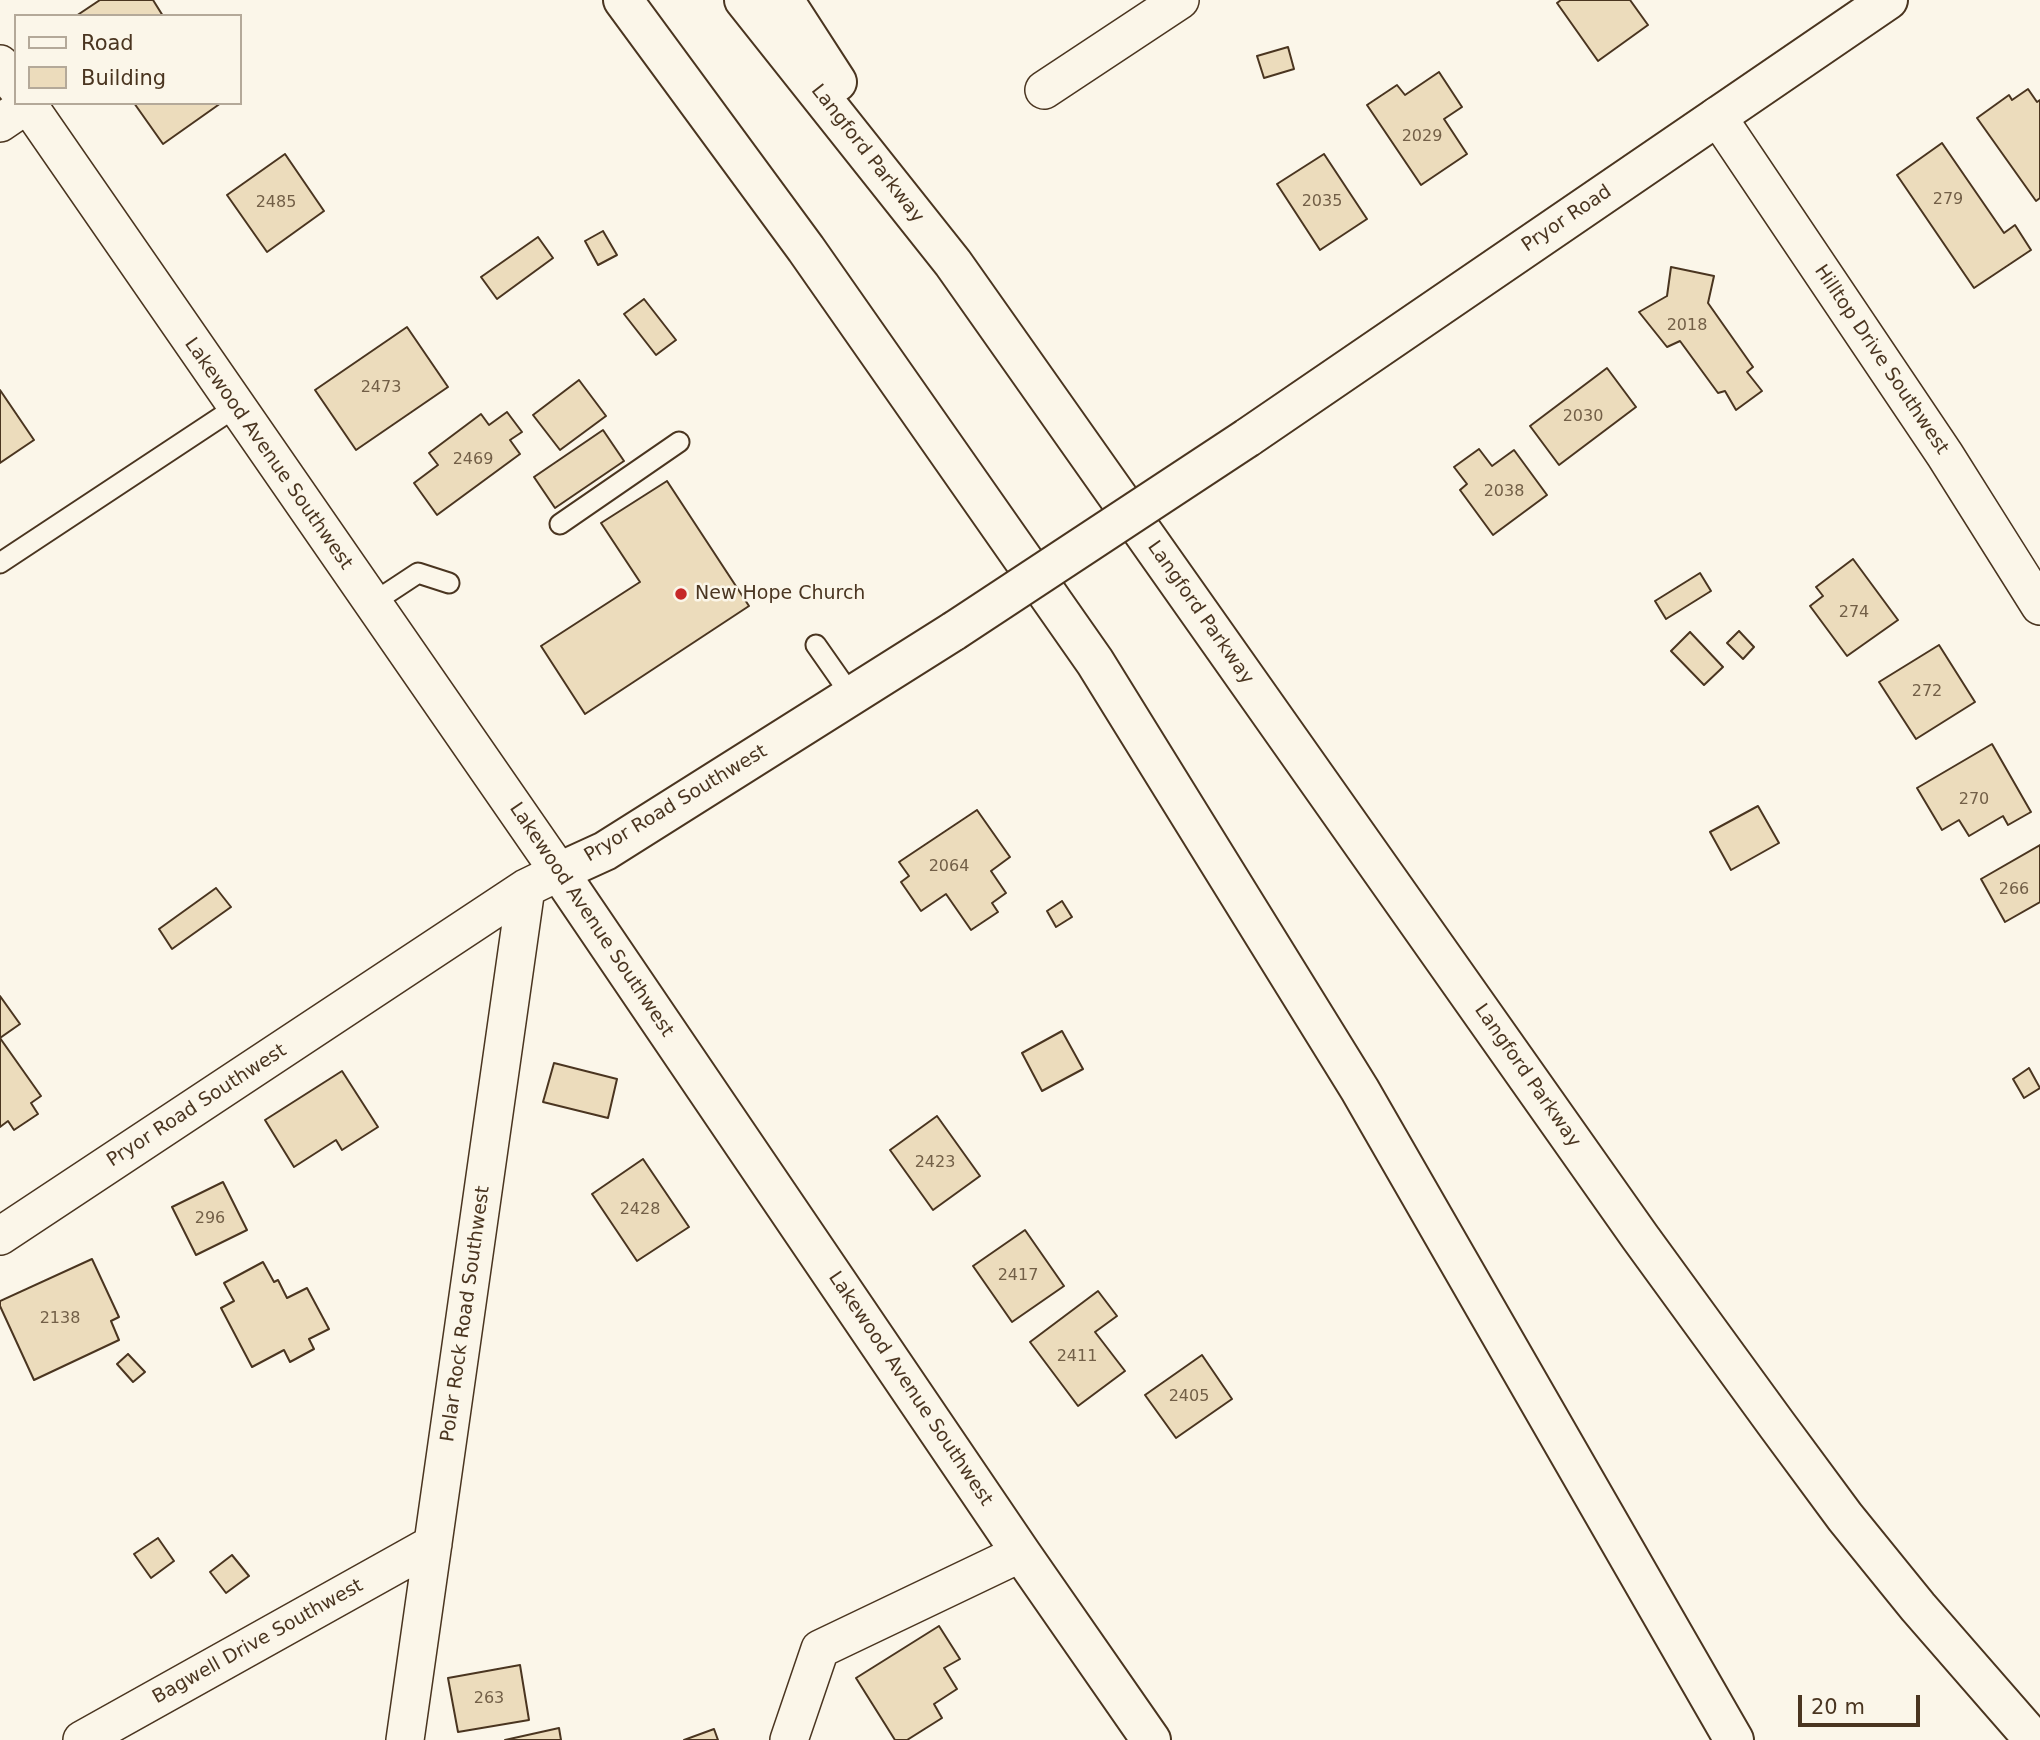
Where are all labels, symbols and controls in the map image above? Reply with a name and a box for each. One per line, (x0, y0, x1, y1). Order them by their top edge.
legend (14, 14, 242, 105)
text: Road (81, 31, 134, 55)
text: Building (81, 66, 166, 90)
street label: Langford Parkway (806, 80, 928, 228)
house number: 2029 (1402, 127, 1442, 147)
street label: Pryor Road (1518, 181, 1616, 257)
house number: 279 (1933, 190, 1963, 210)
house number: 2035 (1302, 192, 1342, 212)
house number: 2485 (256, 193, 296, 213)
street label: Hilltop Drive Southwest (1809, 261, 1953, 459)
house number: 2018 (1667, 316, 1707, 336)
street label: Lakewood Avenue Southwest (179, 334, 357, 574)
house number: 2473 (361, 378, 401, 398)
house number: 2030 (1563, 407, 1603, 427)
house number: 2469 (453, 450, 493, 470)
house number: 2038 (1484, 482, 1524, 502)
street label: Langford Parkway (1142, 537, 1258, 689)
place label: New Hope Church (695, 583, 865, 605)
marker: New Hope Church (673, 586, 689, 602)
house number: 274 (1839, 603, 1869, 623)
house number: 272 (1912, 682, 1942, 702)
street label: Pryor Road Southwest (580, 740, 772, 868)
house number: 270 (1959, 790, 1989, 810)
street label: Lakewood Avenue Southwest (504, 799, 678, 1041)
house number: 2064 (929, 857, 969, 877)
house number: 266 (1999, 880, 2029, 900)
street label: Langford Parkway (1469, 1000, 1585, 1152)
street label: Pryor Road Southwest (103, 1039, 291, 1173)
house number: 2423 (915, 1153, 955, 1173)
street label: Polar Rock Road Southwest (437, 1185, 495, 1443)
house number: 2428 (620, 1200, 660, 1220)
house number: 296 (195, 1209, 225, 1229)
house number: 2417 (998, 1266, 1038, 1286)
street label: Lakewood Avenue Southwest (823, 1268, 997, 1510)
house number: 2138 (40, 1309, 80, 1329)
house number: 2411 (1057, 1347, 1097, 1367)
house number: 2405 (1169, 1387, 1209, 1407)
street label: Bagwell Drive Southwest (149, 1575, 367, 1709)
scale bar (1802, 1680, 1924, 1724)
house number: 263 (474, 1689, 504, 1709)
text: 20 m (1811, 1695, 1865, 1719)

